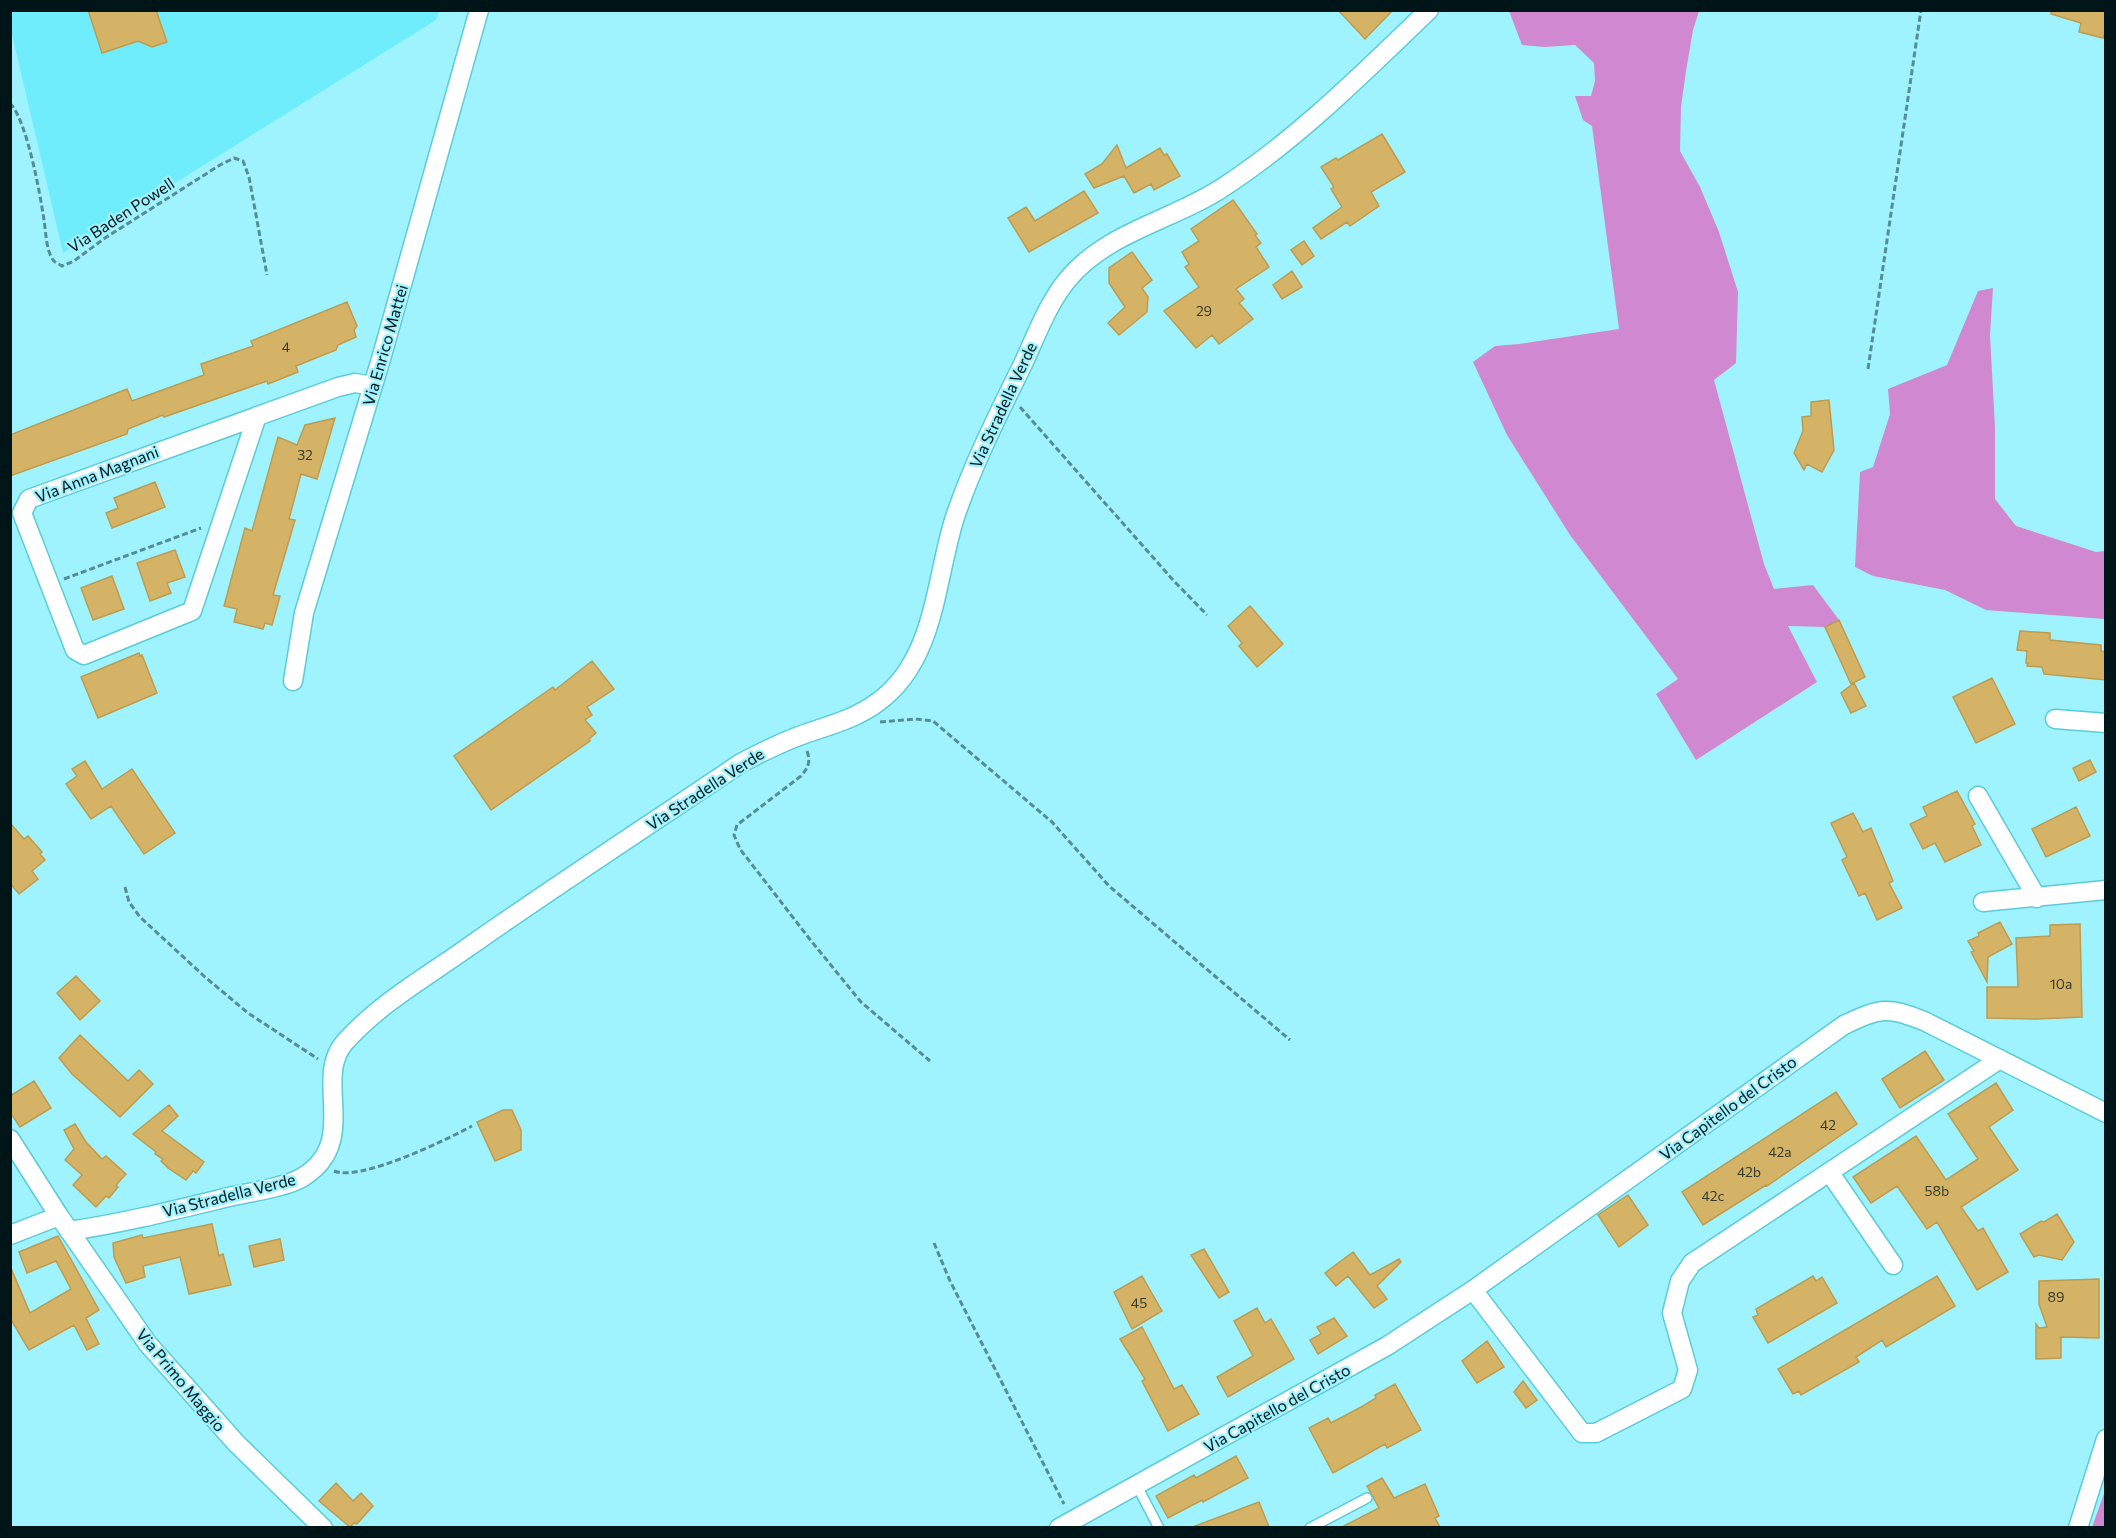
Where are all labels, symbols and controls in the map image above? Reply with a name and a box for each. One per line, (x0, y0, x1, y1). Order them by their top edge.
street label: Via Baden Powell (64, 173, 178, 256)
street label: Via Enrico Mattei (358, 282, 411, 408)
house number: 29 (1196, 302, 1212, 319)
house number: 4 (282, 338, 291, 355)
street label: Via Stradella Verde (965, 339, 1040, 471)
street label: Via Anna Magnani (33, 441, 161, 506)
house number: 32 (297, 446, 313, 463)
street label: Via Stradella Verde (642, 744, 767, 834)
house number: 10a (2050, 975, 2072, 992)
street label: Via Capitello del Cristo (1656, 1052, 1800, 1164)
house number: 42 (1820, 1116, 1836, 1133)
house number: 42a (1768, 1143, 1792, 1160)
house number: 42b (1737, 1163, 1761, 1180)
street label: Via Stradella Verde (160, 1169, 297, 1220)
house number: 58b (1925, 1182, 1949, 1199)
house number: 42c (1702, 1187, 1725, 1204)
house number: 89 (2048, 1288, 2065, 1305)
house number: 45 (1131, 1294, 1147, 1311)
street label: Via Primo Maggio (133, 1324, 230, 1435)
street label: Via Capitello del Cristo (1200, 1359, 1353, 1456)

